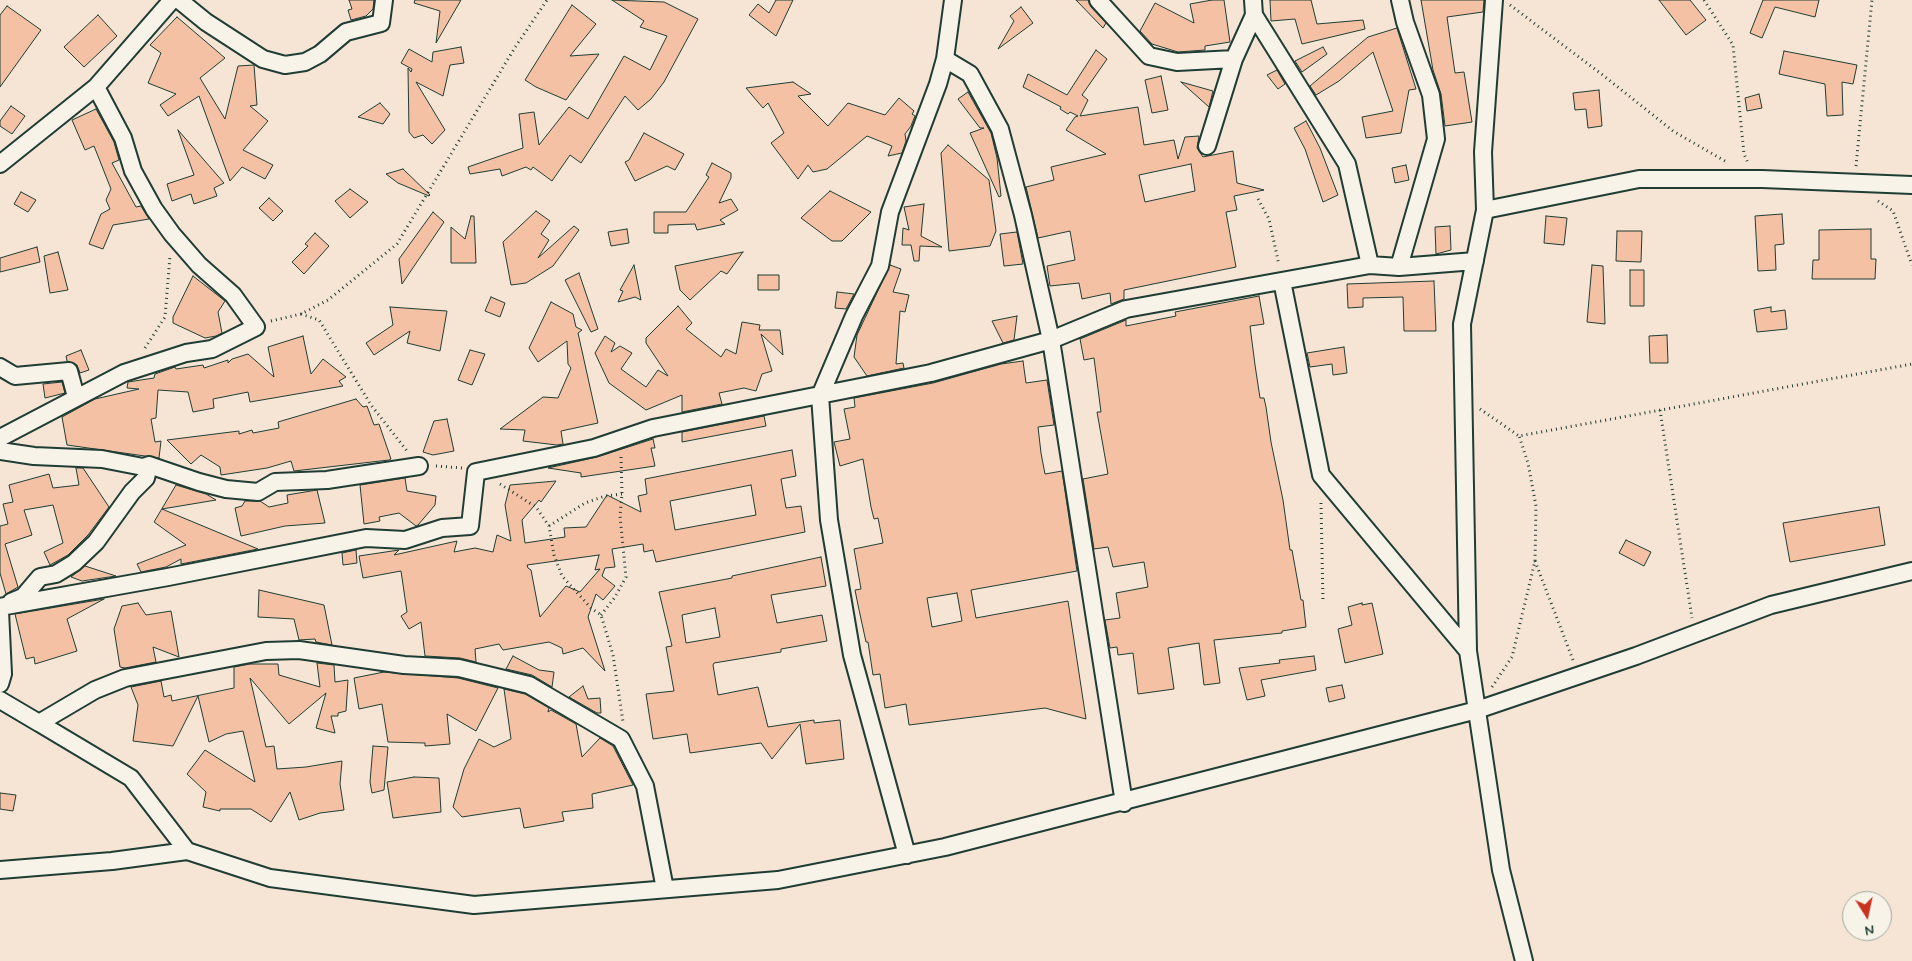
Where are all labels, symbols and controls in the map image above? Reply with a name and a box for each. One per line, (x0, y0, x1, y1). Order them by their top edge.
north arrow (1842, 891, 1892, 941)
text: N (1863, 920, 1876, 939)

